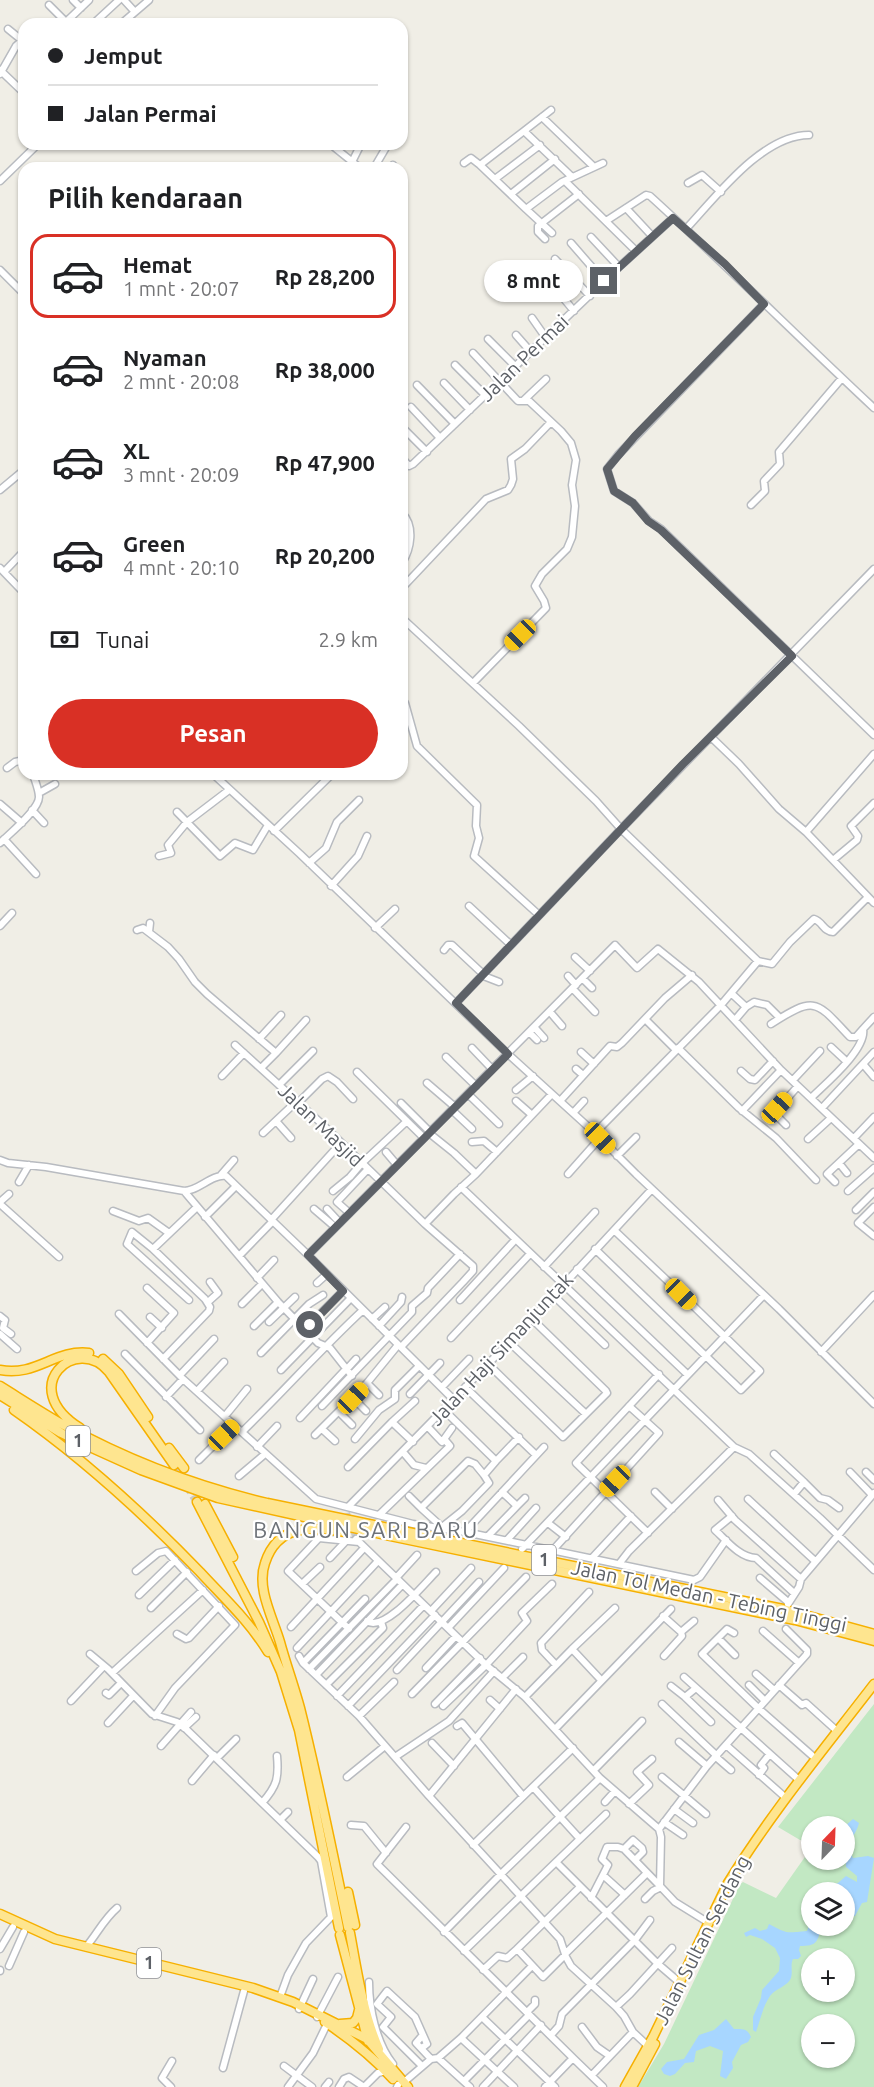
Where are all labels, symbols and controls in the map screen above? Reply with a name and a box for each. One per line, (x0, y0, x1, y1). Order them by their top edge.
text: Jemput (84, 43, 163, 68)
text: Jalan Permai (84, 101, 217, 126)
text: Pilih kendaraan (48, 183, 243, 213)
icon: car (51, 249, 105, 303)
text: Hemat (123, 252, 192, 277)
callout: 8 mnt (484, 260, 583, 302)
text: Rp 28,200 (275, 264, 375, 289)
route end (590, 267, 617, 294)
text: 8 mnt (507, 269, 560, 292)
text: 1 mnt · 20:07 (123, 277, 240, 300)
street label: Jalan Permai (475, 310, 573, 406)
icon: car (51, 342, 105, 396)
text: Nyaman (123, 345, 207, 370)
text: Rp 38,000 (275, 357, 375, 382)
text: 2 mnt · 20:08 (123, 370, 240, 393)
icon: car (51, 435, 105, 489)
text: XL (123, 438, 150, 463)
text: Rp 47,900 (275, 450, 375, 475)
text: 3 mnt · 20:09 (123, 463, 240, 486)
icon: car (51, 528, 105, 582)
text: Green (123, 531, 185, 556)
text: Rp 20,200 (275, 543, 375, 568)
text: 4 mnt · 20:10 (123, 556, 240, 579)
car (501, 616, 539, 654)
icon: cash (48, 623, 81, 656)
text: Tunai (96, 627, 149, 652)
text: 2.9 km (319, 628, 378, 651)
button: Pesan (48, 699, 378, 768)
street label: Jalan Masjid (274, 1078, 369, 1171)
car (758, 1089, 796, 1127)
car (581, 1119, 619, 1157)
street label: Jalan Haji Simanjuntak (424, 1268, 577, 1430)
car (662, 1275, 700, 1313)
route start (296, 1311, 323, 1338)
car (334, 1379, 372, 1417)
car (205, 1416, 243, 1454)
road number: 1 (66, 1426, 90, 1456)
car (596, 1462, 634, 1500)
district label: BANGUN SARI BARU (253, 1517, 479, 1542)
road number: 1 (532, 1545, 556, 1575)
street label: Jalan Tol Medan - Tebing Tinggi (569, 1555, 849, 1636)
north arrow (801, 1816, 855, 1870)
map controls (801, 1816, 855, 2068)
street label: Jalan Sultan Serdang (649, 1851, 754, 2028)
button: layers (801, 1882, 855, 1936)
road number: 1 (137, 1948, 161, 1978)
button: + (801, 1948, 855, 2002)
button: − (801, 2014, 855, 2068)

